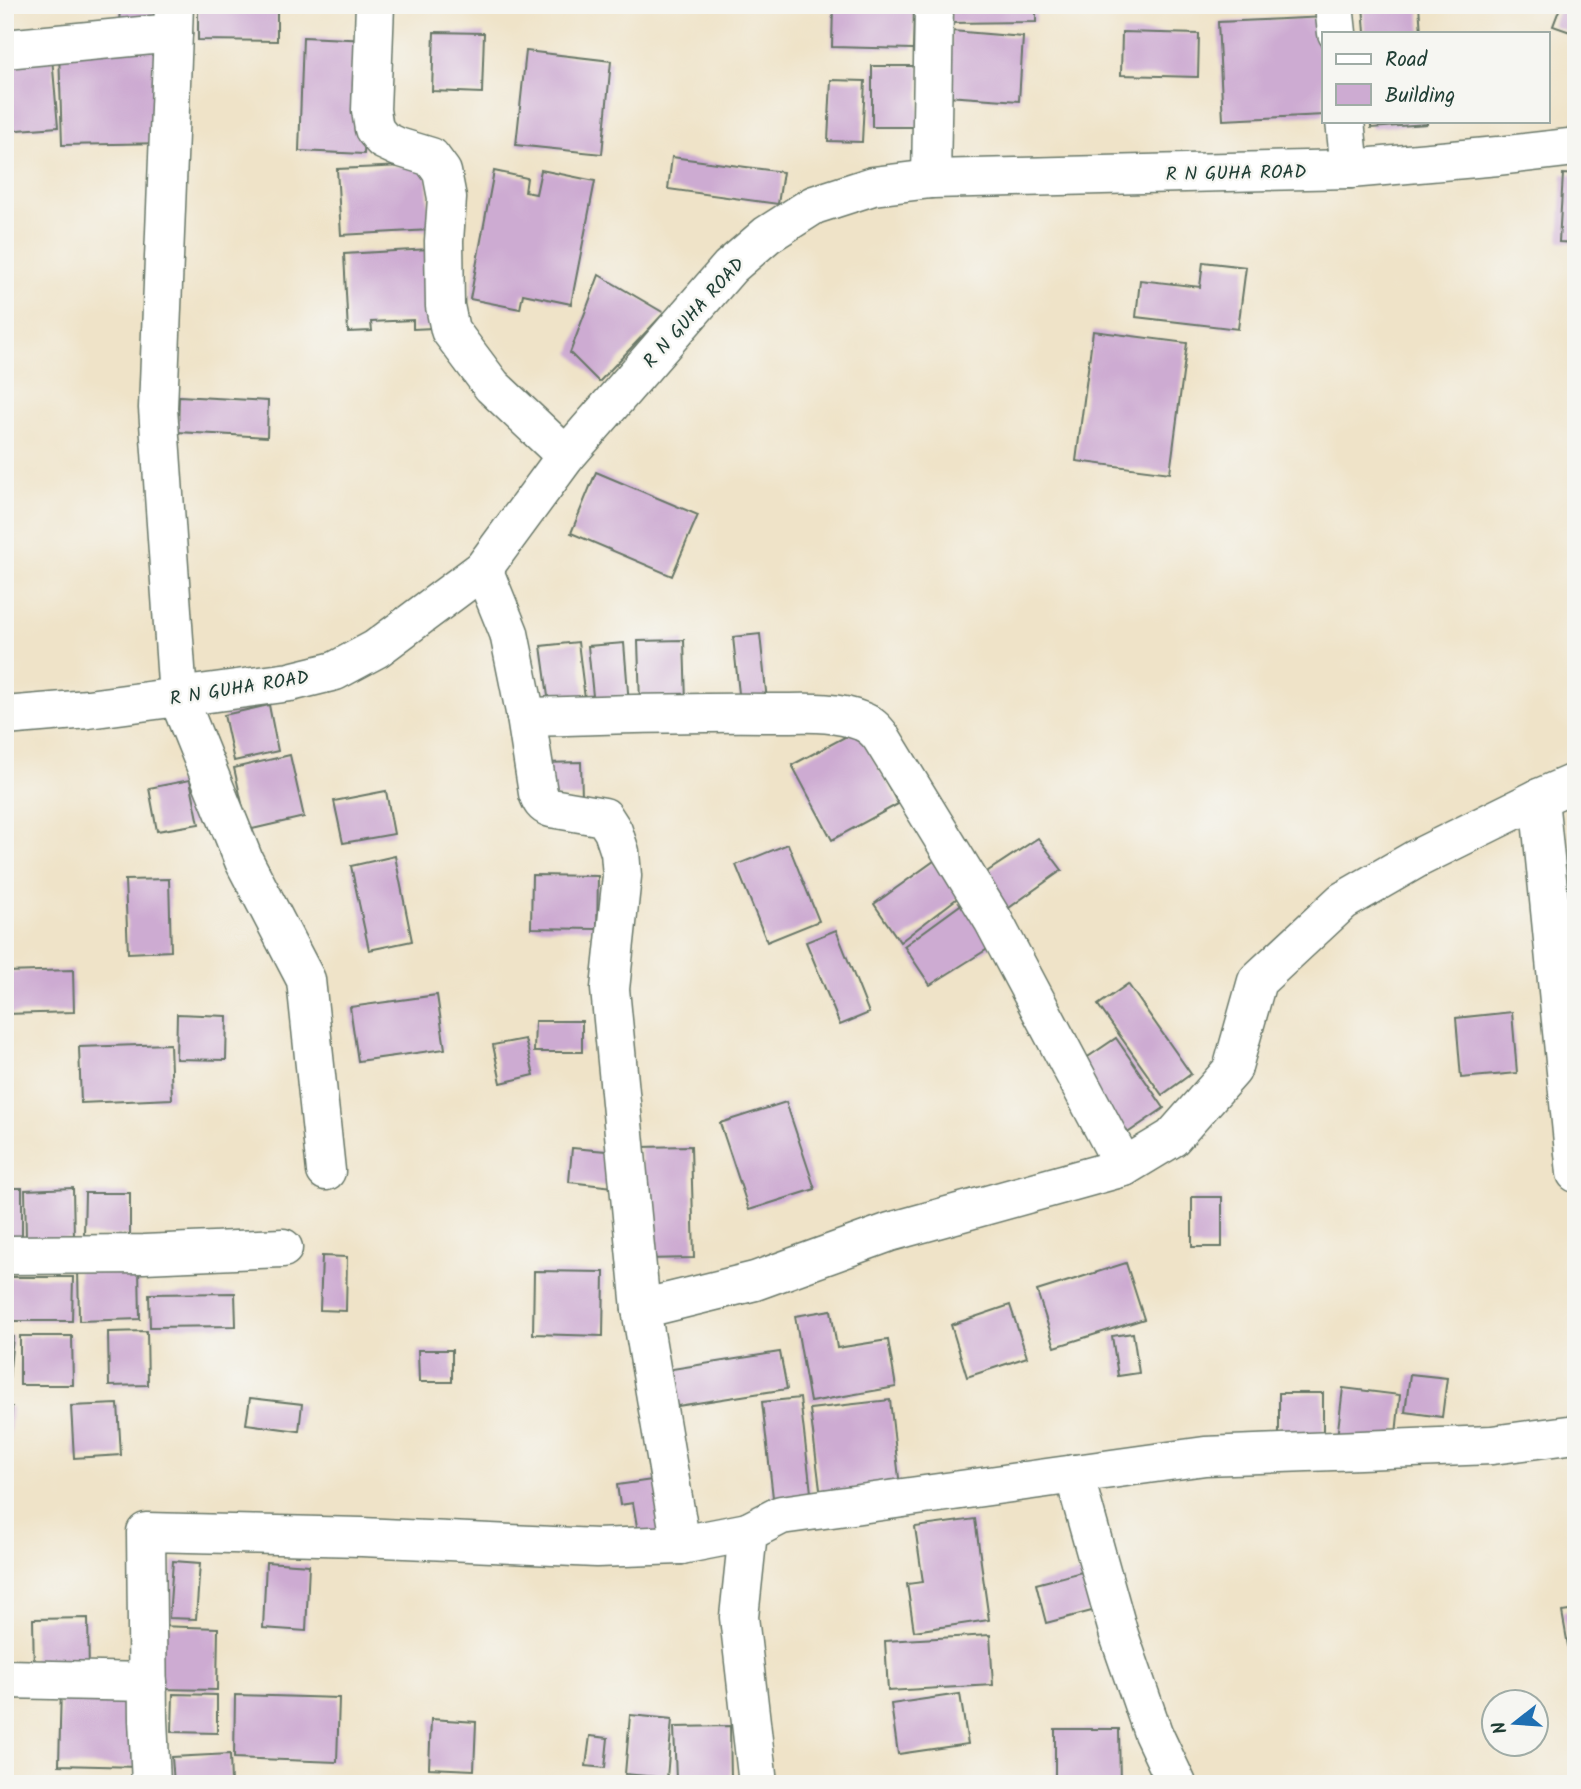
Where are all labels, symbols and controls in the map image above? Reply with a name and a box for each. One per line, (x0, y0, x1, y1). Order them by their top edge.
legend (1322, 32, 1550, 122)
text: Road (1385, 44, 1428, 77)
text: Building (1385, 80, 1455, 113)
street label: R N GUHA ROAD (1165, 158, 1307, 190)
street label: R N GUHA ROAD (636, 251, 753, 376)
street label: R N GUHA ROAD (168, 663, 311, 715)
north arrow (1480, 1688, 1550, 1758)
text: N (1485, 1717, 1517, 1738)

